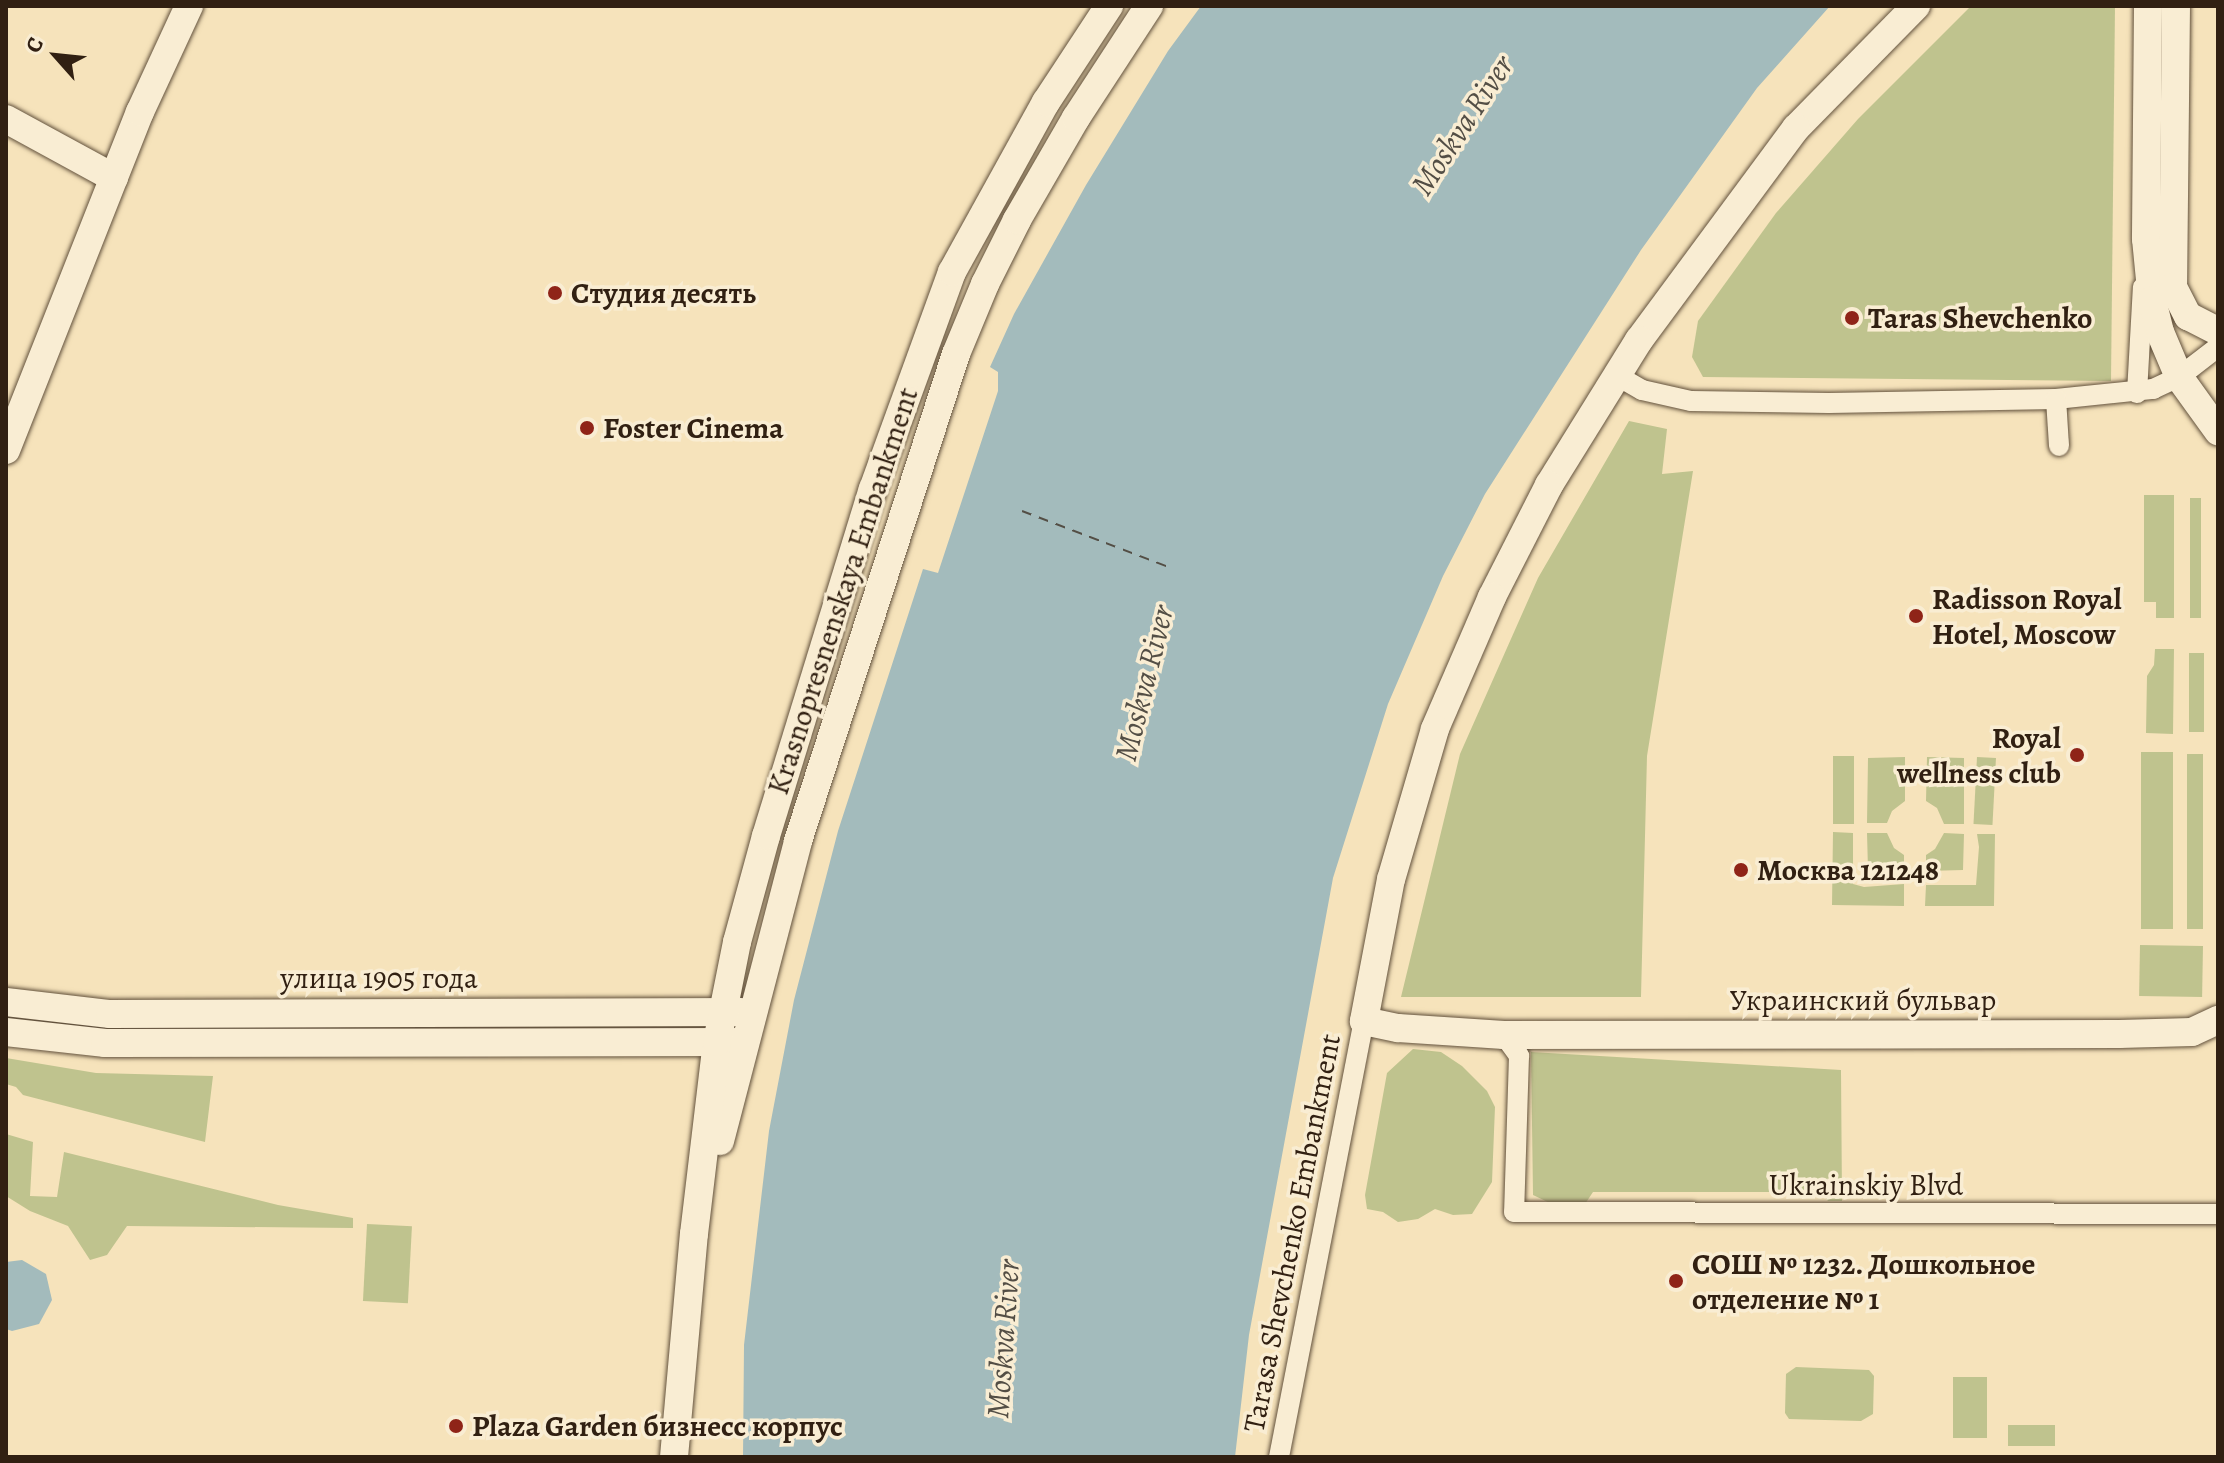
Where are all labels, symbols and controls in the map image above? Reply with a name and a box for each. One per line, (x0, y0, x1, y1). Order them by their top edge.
north arrow (16, 16, 96, 96)
text: С (18, 32, 51, 58)
water label: Moskva River (1403, 48, 1521, 202)
place label: Студия десять (571, 275, 756, 311)
marker: Студия десять (546, 284, 564, 302)
place label: Taras Shevchenko (1868, 300, 2092, 336)
marker: Taras Shevchenko (1843, 309, 1861, 327)
street label: Krasnopresnenskaya Embankment (760, 383, 926, 799)
place label: Foster Cinema (603, 410, 784, 446)
marker: Foster Cinema (578, 419, 596, 437)
place label: Radisson Royal Hotel, Moscow (1932, 581, 2122, 652)
water label: Moskva River (1106, 601, 1182, 765)
marker: Radisson Royal Hotel, Moscow (1907, 607, 1925, 625)
place label: Royal wellness club (1897, 720, 2061, 790)
marker: Royal wellness club (2068, 746, 2086, 764)
place label: Москва 121248 (1757, 852, 1939, 888)
marker: Москва 121248 (1732, 861, 1750, 879)
street label: улица 1905 года (280, 960, 478, 996)
street label: Украинский бульвар (1730, 982, 1996, 1018)
street label: Tarasa Shevchenko Embankment (1236, 1031, 1348, 1435)
street label: Ukrainskiy Blvd (1769, 1167, 1963, 1203)
place label: СОШ № 1232. Дошкольное отделение № 1 (1692, 1246, 2036, 1316)
water label: Moskva River (978, 1258, 1028, 1420)
marker: СОШ № 1232. Дошкольное отделение № 1 (1667, 1272, 1685, 1290)
place label: Plaza Garden бизнесс корпус (472, 1408, 843, 1444)
marker: Plaza Garden бизнесс корпус (447, 1417, 465, 1435)

